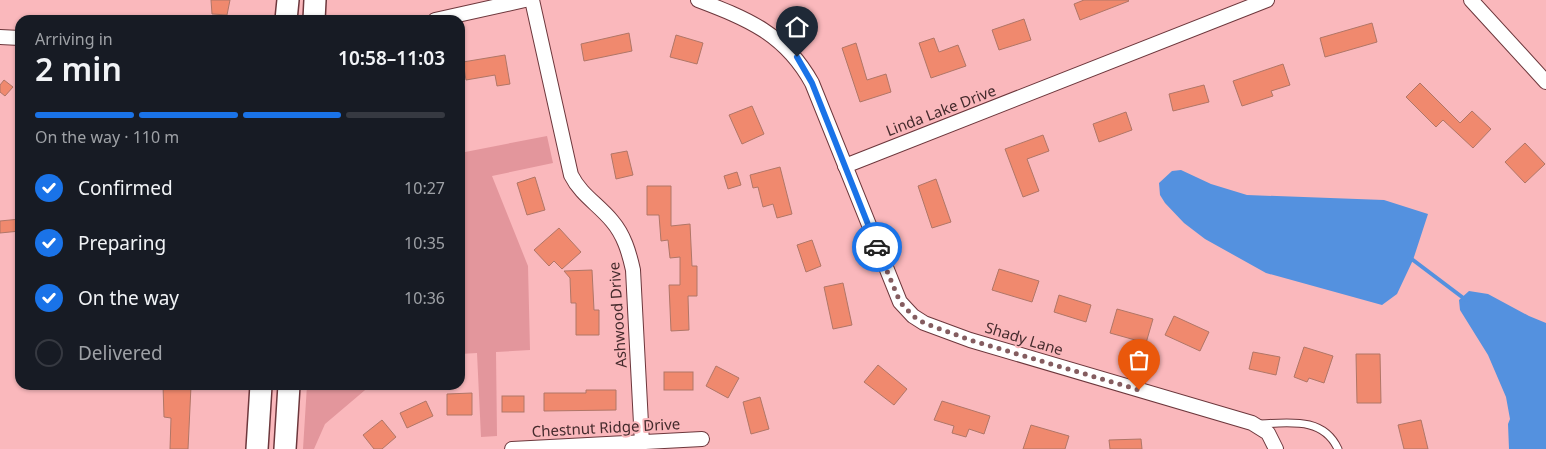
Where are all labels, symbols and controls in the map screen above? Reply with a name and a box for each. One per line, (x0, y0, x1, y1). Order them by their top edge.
pin (776, 6, 818, 57)
icon: home (783, 13, 811, 41)
text: Arriving in (35, 28, 113, 50)
text: 10:58–11:03 (338, 45, 445, 71)
text: 2 min (35, 47, 122, 90)
street label: Linda Lake Drive (883, 80, 999, 140)
text: On the way · 110 m (35, 126, 179, 148)
icon: check (35, 174, 63, 202)
text: Confirmed (78, 175, 173, 201)
text: 10:27 (404, 177, 445, 199)
courier (852, 222, 902, 272)
icon: check (35, 229, 63, 257)
text: Preparing (78, 230, 166, 256)
text: 10:35 (404, 232, 445, 254)
icon: car (863, 233, 891, 261)
street label: Ashwood Drive (603, 261, 631, 369)
icon: check (35, 284, 63, 312)
text: On the way (78, 285, 179, 311)
text: 10:36 (404, 287, 445, 309)
street label: Shady Lane (983, 317, 1066, 359)
pin (1118, 339, 1160, 390)
text: Delivered (78, 340, 163, 366)
icon: bag (1125, 346, 1153, 374)
street label: Chestnut Ridge Drive (531, 413, 681, 441)

